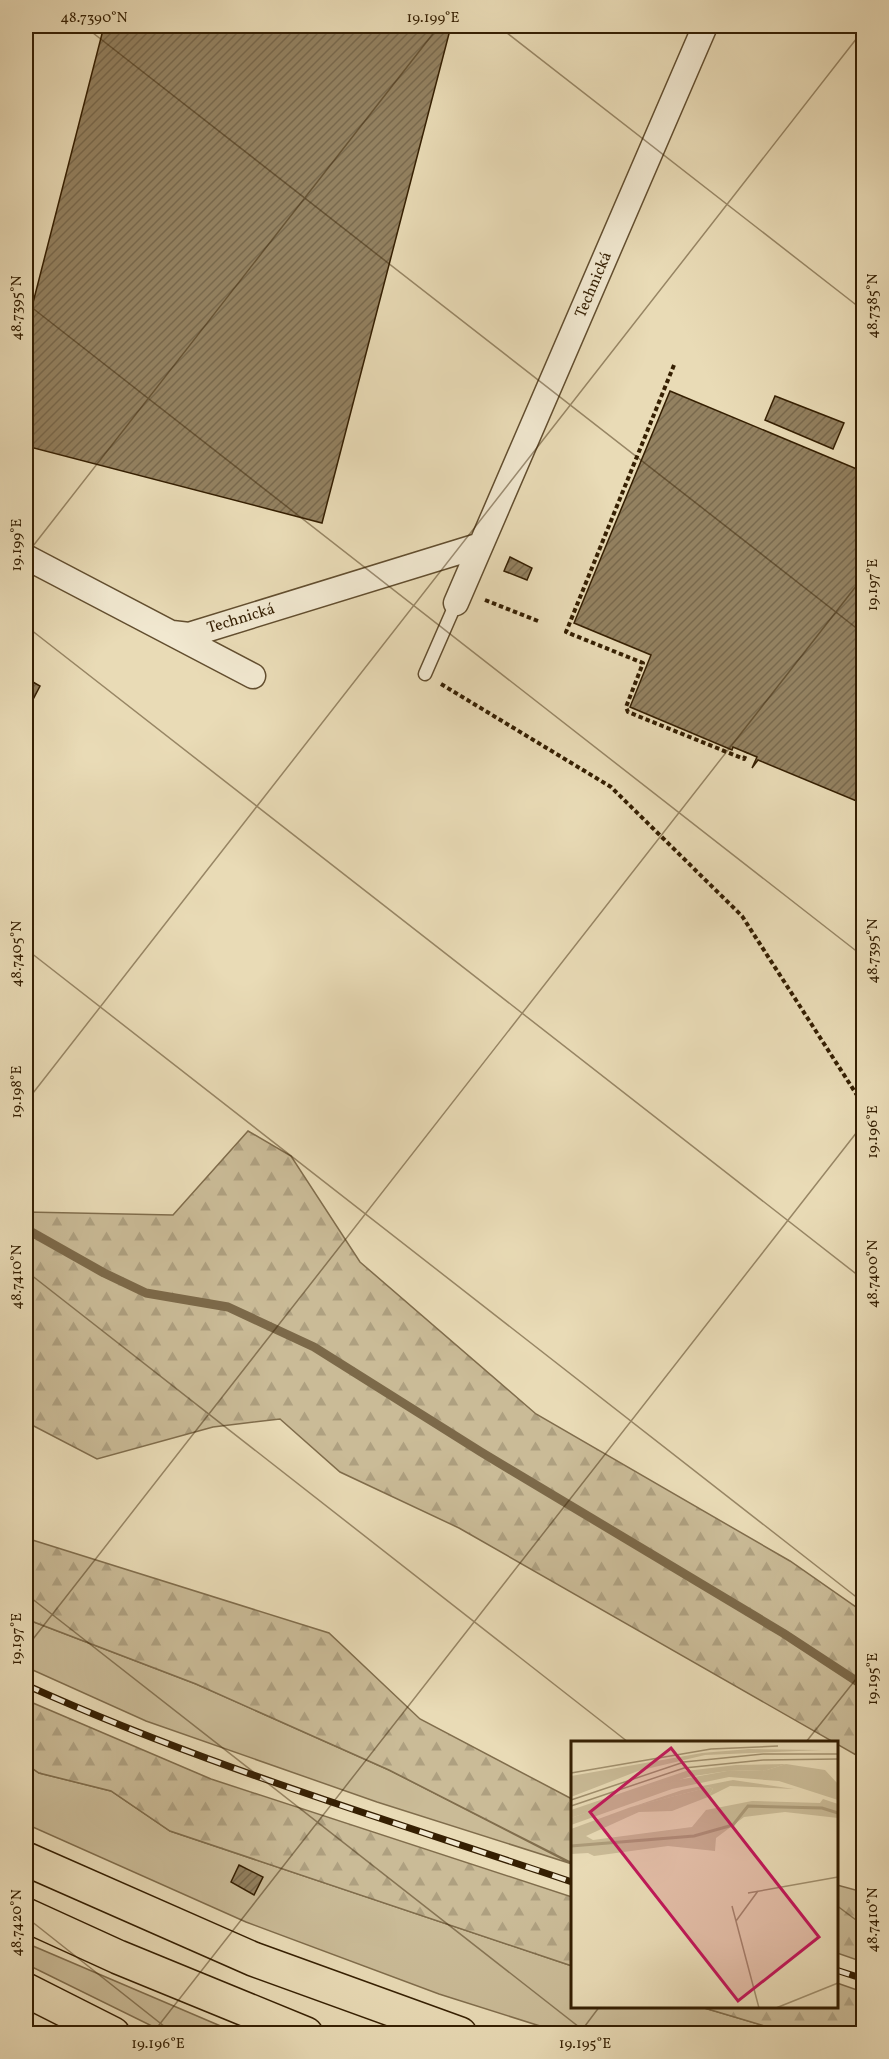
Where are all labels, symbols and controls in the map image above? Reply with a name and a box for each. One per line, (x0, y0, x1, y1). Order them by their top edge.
text: 48.7390°N (60, 8, 128, 29)
text: 19.199°E (406, 8, 460, 29)
street label: Technická (570, 248, 618, 321)
text: 48.7385°N (863, 273, 884, 339)
text: 48.7395°N (7, 275, 28, 341)
text: 19.199°E (7, 518, 28, 572)
text: 19.197°E (863, 559, 884, 611)
street label: Technická (204, 598, 278, 640)
text: 48.7395°N (863, 918, 884, 984)
text: 48.7405°N (7, 921, 28, 987)
text: 19.198°E (7, 1066, 28, 1119)
text: 19.196°E (863, 1105, 884, 1159)
text: 48.7400°N (863, 1240, 884, 1308)
text: 48.7410°N (7, 1244, 28, 1310)
text: 19.197°E (7, 1613, 28, 1665)
text: 19.195°E (863, 1653, 884, 1705)
inset map (571, 1741, 838, 2008)
text: 48.7410°N (863, 1887, 884, 1953)
text: 48.7420°N (7, 1889, 28, 1957)
text: 19.196°E (131, 2034, 185, 2055)
text: 19.195°E (559, 2034, 611, 2055)

